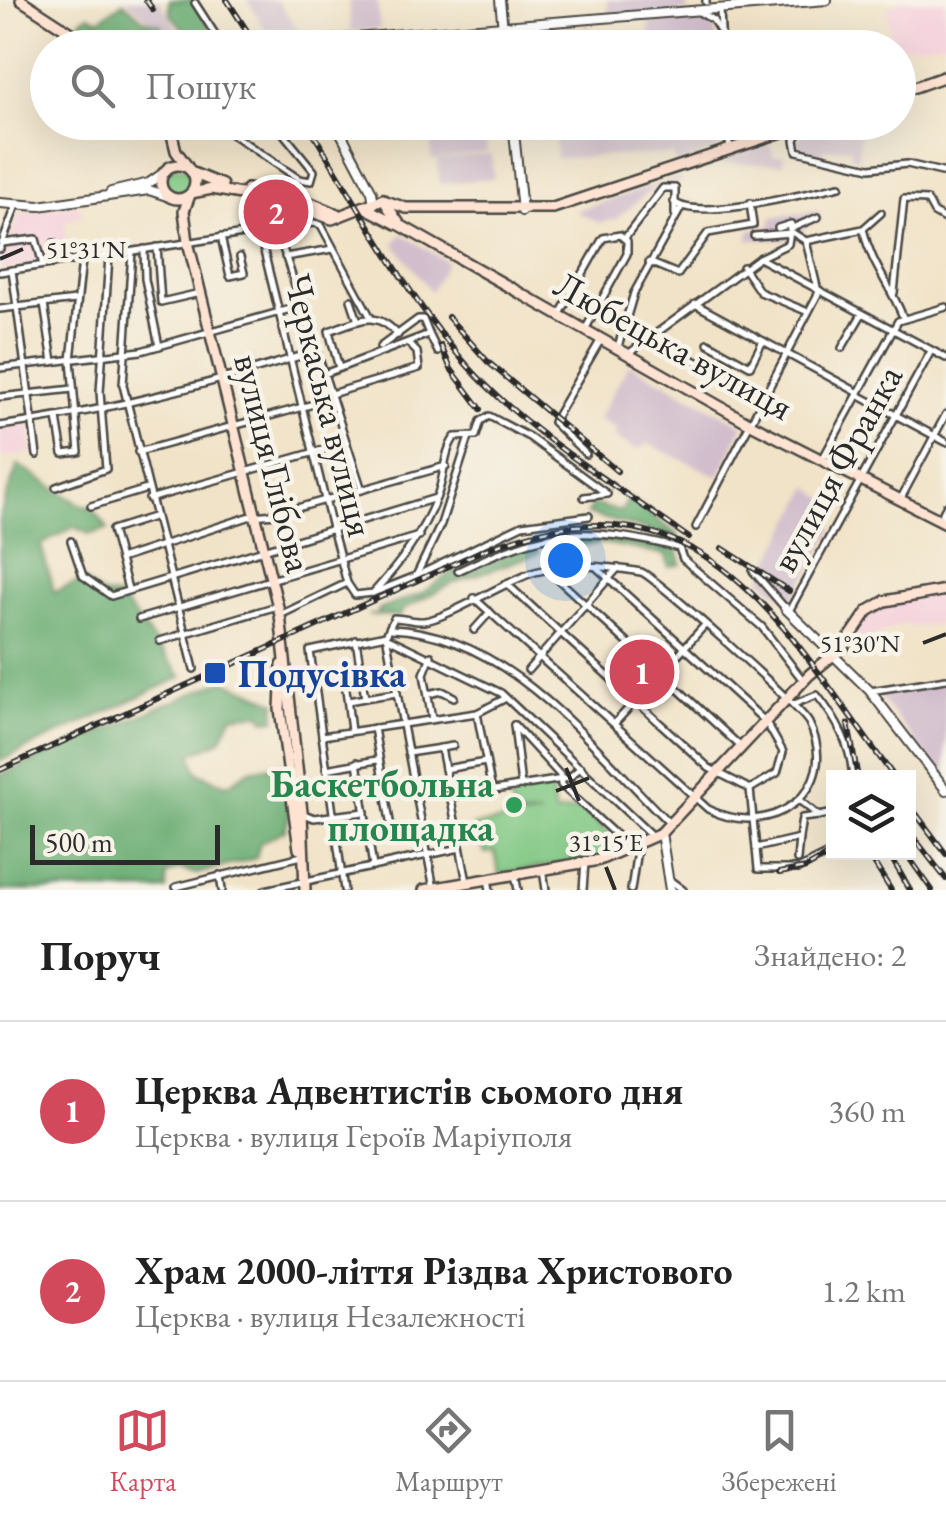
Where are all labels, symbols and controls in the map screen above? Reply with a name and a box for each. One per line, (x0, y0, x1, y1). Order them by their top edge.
search box (30, 30, 916, 140)
icon: search (65, 58, 120, 113)
text: Пошук (145, 61, 256, 110)
pin: 2 (244, 174, 308, 250)
text: 51°31'N (46, 233, 126, 265)
street label: Любецька вулиця (546, 259, 802, 431)
street label: Черкаська вулиця (274, 268, 386, 542)
street label: вулиця Глібова (223, 349, 325, 578)
street label: вулиця Франка (759, 355, 913, 580)
your location (540, 535, 591, 586)
text: 51°30'N (820, 627, 900, 659)
pin: 1 (610, 634, 674, 710)
place label: Подусівка (238, 649, 406, 698)
marker: Подусівка (202, 660, 228, 686)
place label: Баскетбольна площадка (271, 759, 494, 852)
map controls (826, 770, 916, 860)
button: layers (826, 770, 916, 860)
marker: Баскетбольна площадка (503, 794, 525, 816)
scale bar (30, 820, 220, 864)
text: 500 m (45, 824, 113, 860)
text: 31°15'E (569, 826, 643, 858)
text: Поруч (40, 928, 161, 983)
text: Знайдено: 2 (754, 934, 906, 976)
text: Церква Адвентистів сьомого дня (135, 1066, 683, 1115)
text: 1 (64, 1090, 81, 1132)
text: 360 m (829, 1090, 906, 1132)
text: Церква · вулиця Героїв Маріуполя (135, 1115, 572, 1157)
text: Храм 2000-ліття Різдва Христового (135, 1246, 733, 1295)
text: 2 (64, 1270, 81, 1312)
text: 1.2 km (822, 1270, 906, 1312)
text: Церква · вулиця Незалежності (135, 1295, 525, 1337)
tab: Карта (109, 1403, 176, 1499)
tab: Маршрут (395, 1403, 503, 1499)
tab: Збережені (722, 1403, 837, 1499)

